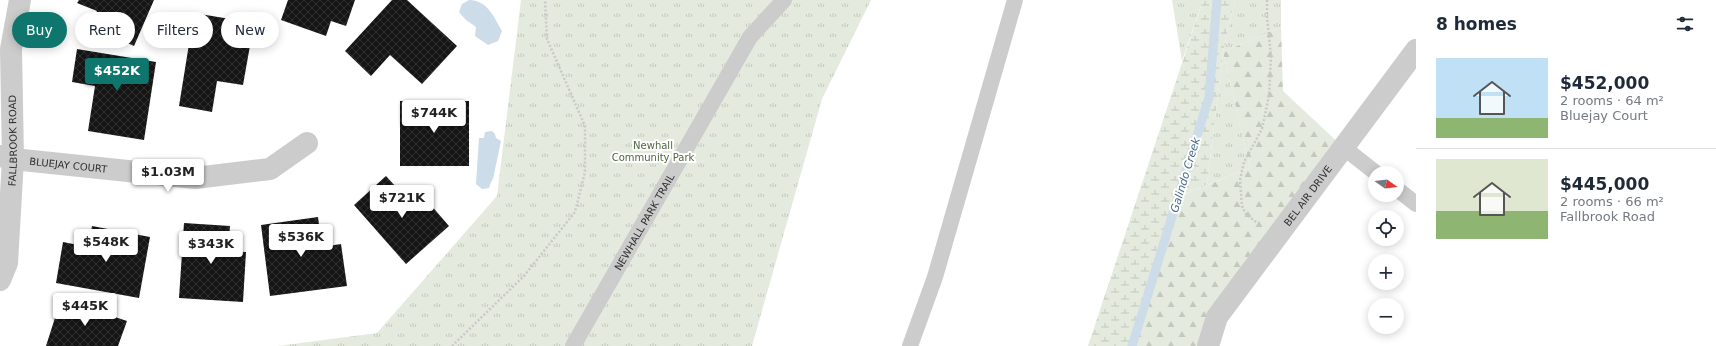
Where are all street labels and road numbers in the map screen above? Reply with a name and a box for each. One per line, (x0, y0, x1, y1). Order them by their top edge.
street label: FALLBROOK ROAD (6, 94, 19, 187)
street label: BLUEJAY COURT (29, 156, 109, 175)
street label: BEL AIR DRIVE (1282, 163, 1334, 228)
street label: NEWHALL PARK TRAIL (613, 172, 677, 272)

